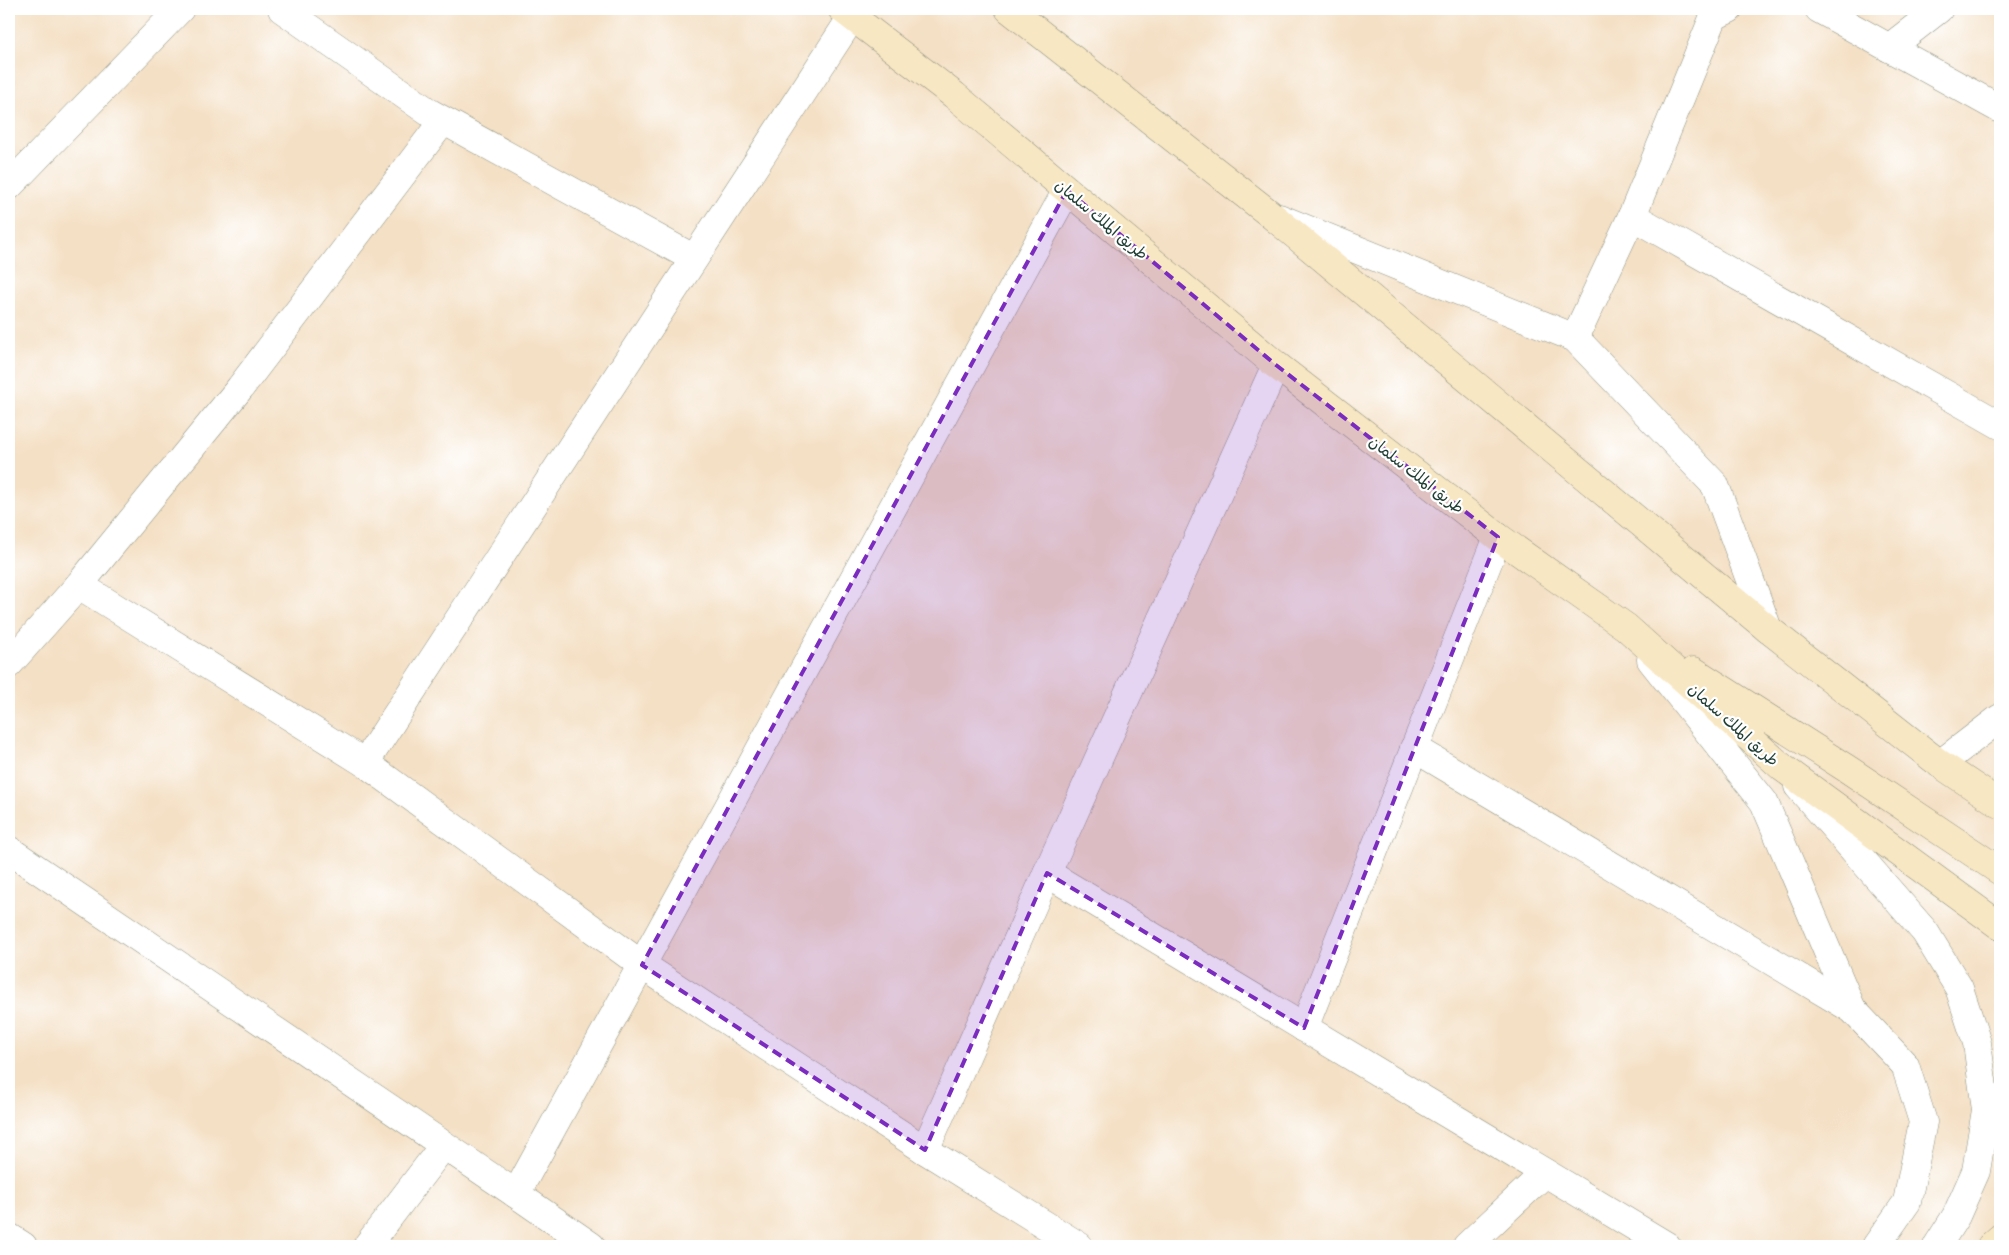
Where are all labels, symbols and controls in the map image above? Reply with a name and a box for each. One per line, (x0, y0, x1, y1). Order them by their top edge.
street label: طريق الملك سلمان (1051, 174, 1153, 264)
street label: طريق الملك سلمان (1365, 430, 1469, 518)
street label: طريق الملك سلمان (1684, 677, 1784, 771)

